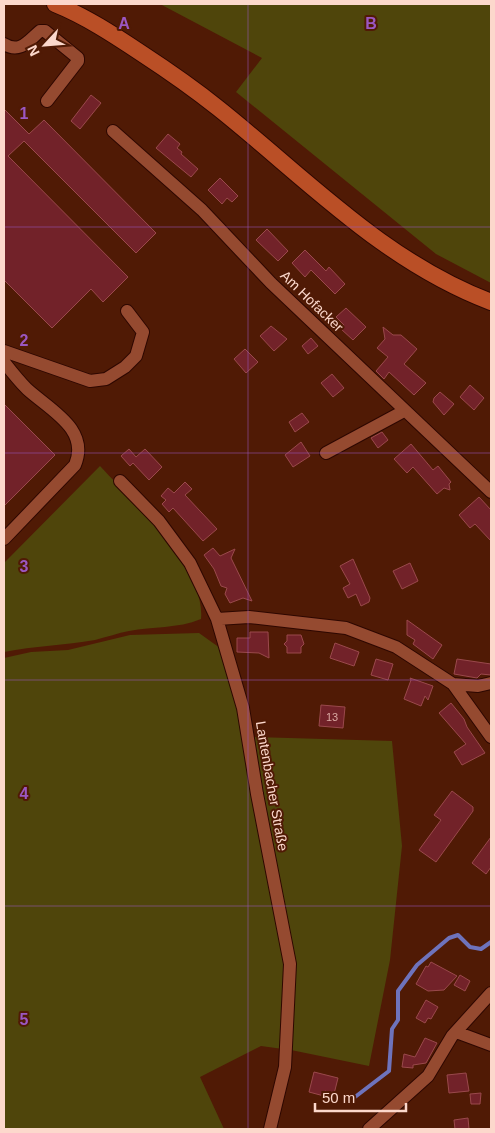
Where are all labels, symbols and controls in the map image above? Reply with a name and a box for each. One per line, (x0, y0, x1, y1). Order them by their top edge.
text: A (118, 15, 130, 32)
text: B (365, 15, 377, 32)
north arrow (20, 20, 70, 70)
text: N (24, 43, 43, 59)
text: 1 (20, 105, 29, 122)
street label: Am Hofacker (277, 267, 347, 335)
text: 2 (20, 332, 29, 349)
text: 3 (20, 558, 29, 575)
house number: 13 (326, 711, 338, 723)
street label: Lantenbacher Straße (253, 720, 291, 852)
text: 4 (20, 785, 29, 802)
text: 5 (20, 1011, 29, 1028)
scale bar (315, 1080, 406, 1112)
text: 50 m (322, 1089, 355, 1106)

